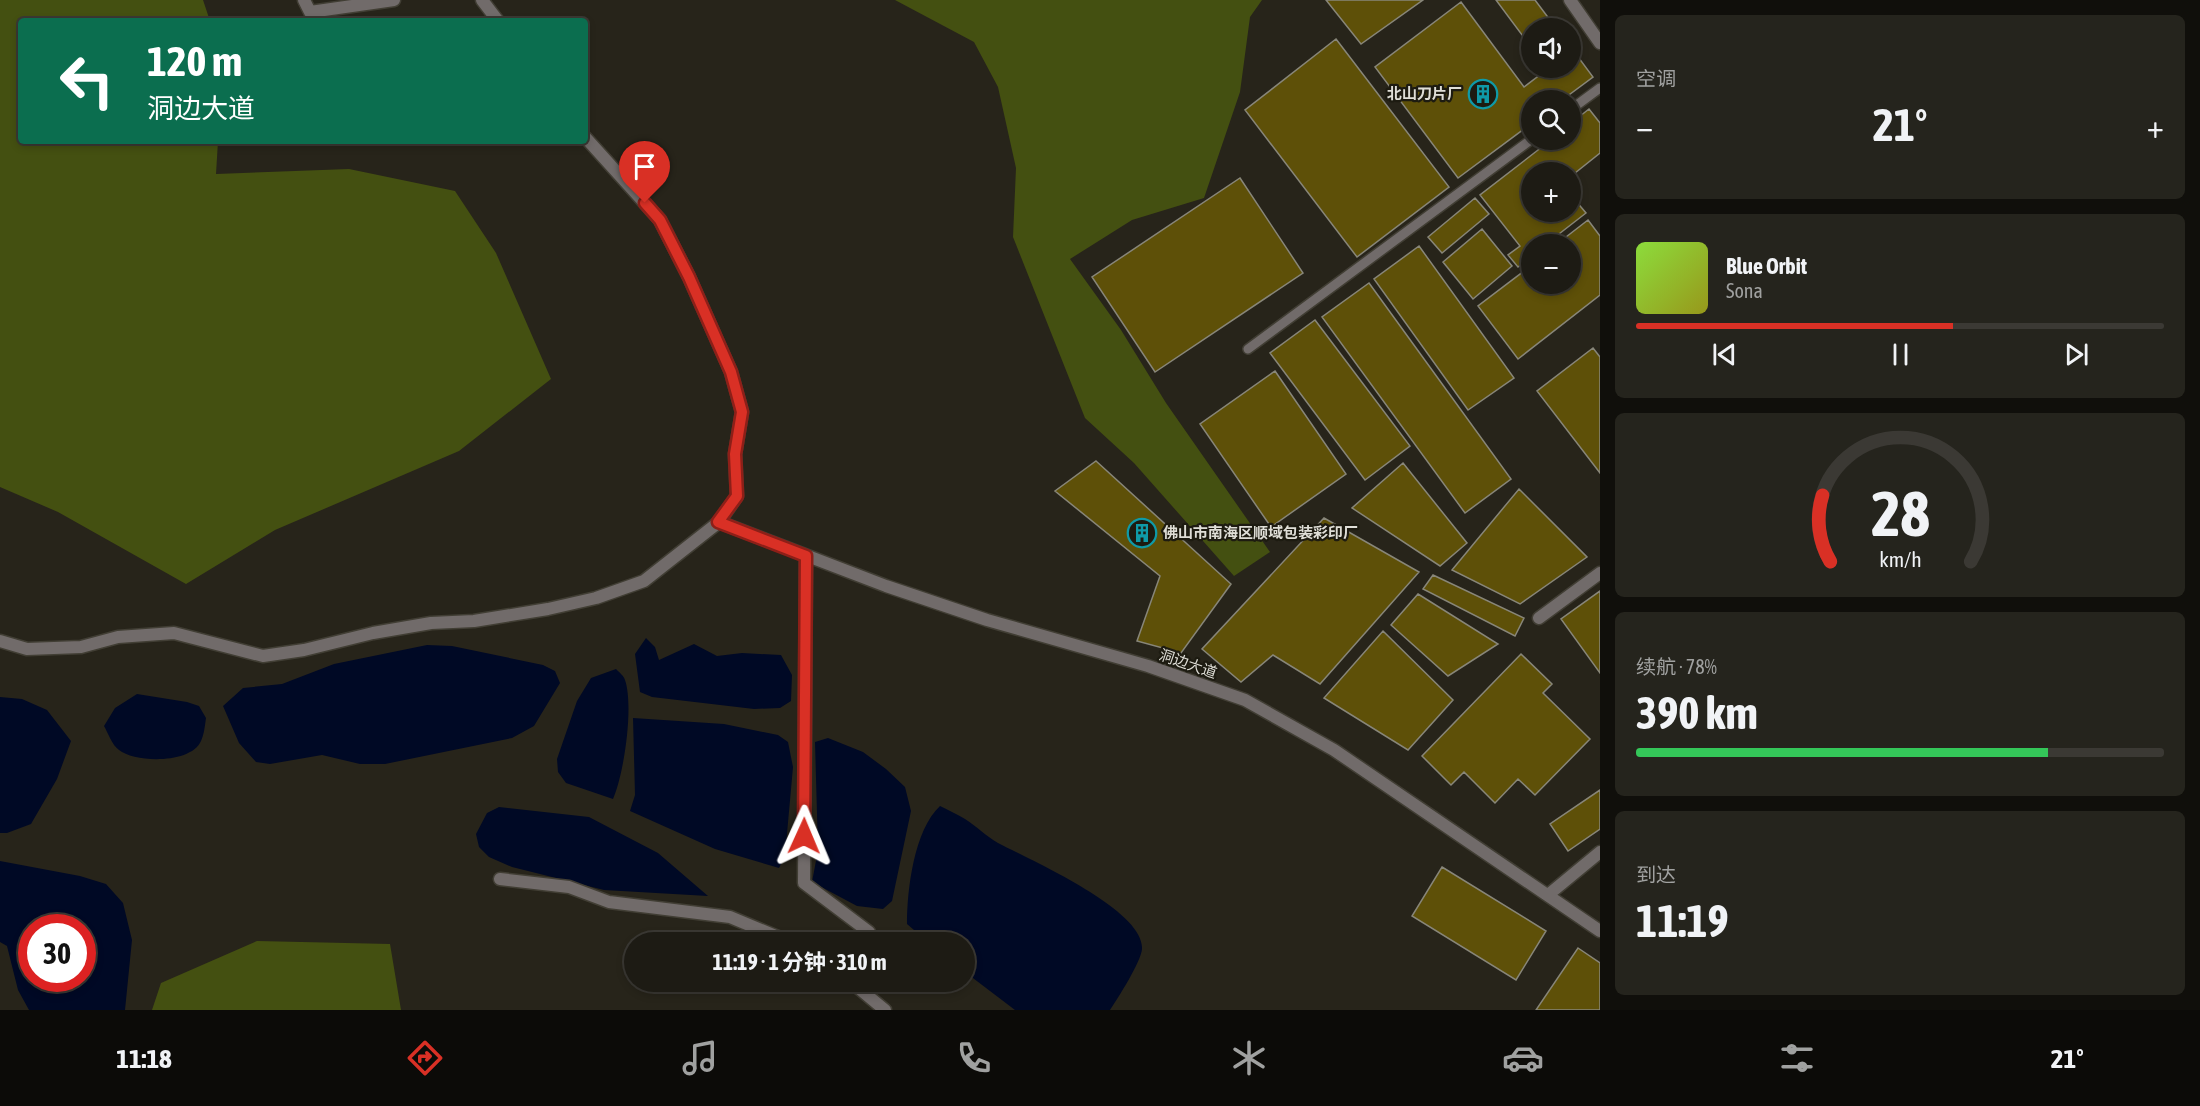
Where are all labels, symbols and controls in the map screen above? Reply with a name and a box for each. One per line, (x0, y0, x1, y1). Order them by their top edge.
map controls (1521, 18, 1581, 294)
button: sound (1521, 18, 1581, 78)
text: 120 m (147, 37, 242, 85)
icon: left (48, 42, 126, 120)
text: 空调 (1636, 67, 1676, 90)
building icon: 北山刀片厂 (1467, 78, 1499, 110)
place label: 北山刀片厂 (1387, 85, 1462, 102)
button: search (1521, 90, 1581, 150)
text: 洞边大道 (147, 93, 255, 124)
text: 21° (1873, 99, 1927, 151)
text: − (1636, 107, 1653, 145)
text: + (2147, 107, 2164, 145)
pin (619, 141, 670, 203)
icon: arrive (628, 150, 661, 183)
button: + (1521, 162, 1581, 222)
button: − (1521, 234, 1581, 294)
text: Blue Orbit (1726, 253, 1807, 279)
text: Sona (1726, 279, 1763, 302)
icon: previous (1708, 338, 1741, 371)
icon: pause (1884, 338, 1917, 371)
icon: next (2060, 338, 2093, 371)
text: 28 (1871, 478, 1929, 549)
building icon: 佛山市南海区顺域包装彩印厂 (1126, 517, 1158, 549)
place label: 佛山市南海区顺域包装彩印厂 (1163, 524, 1358, 541)
text: km/h (1879, 547, 1921, 572)
street label: 洞边大道 (1157, 646, 1219, 681)
text: 续航 · 78% (1636, 655, 1717, 678)
text: 390 km (1636, 687, 1758, 739)
position arrow (772, 804, 836, 868)
text: 到达 (1636, 863, 1676, 886)
text: 11:19 (1636, 895, 1729, 947)
speed limit sign: 30 (18, 914, 96, 992)
text: 11:19 · 1 分钟 · 310 m (713, 949, 886, 975)
icon: directions (404, 1037, 446, 1079)
icon: music (679, 1037, 721, 1079)
icon: phone (953, 1037, 995, 1079)
icon: climate (1228, 1037, 1270, 1079)
icon: car (1502, 1037, 1544, 1079)
icon: filters (1776, 1037, 1818, 1079)
text: 11:18 (116, 1043, 172, 1074)
text: 21° (2051, 1043, 2084, 1074)

